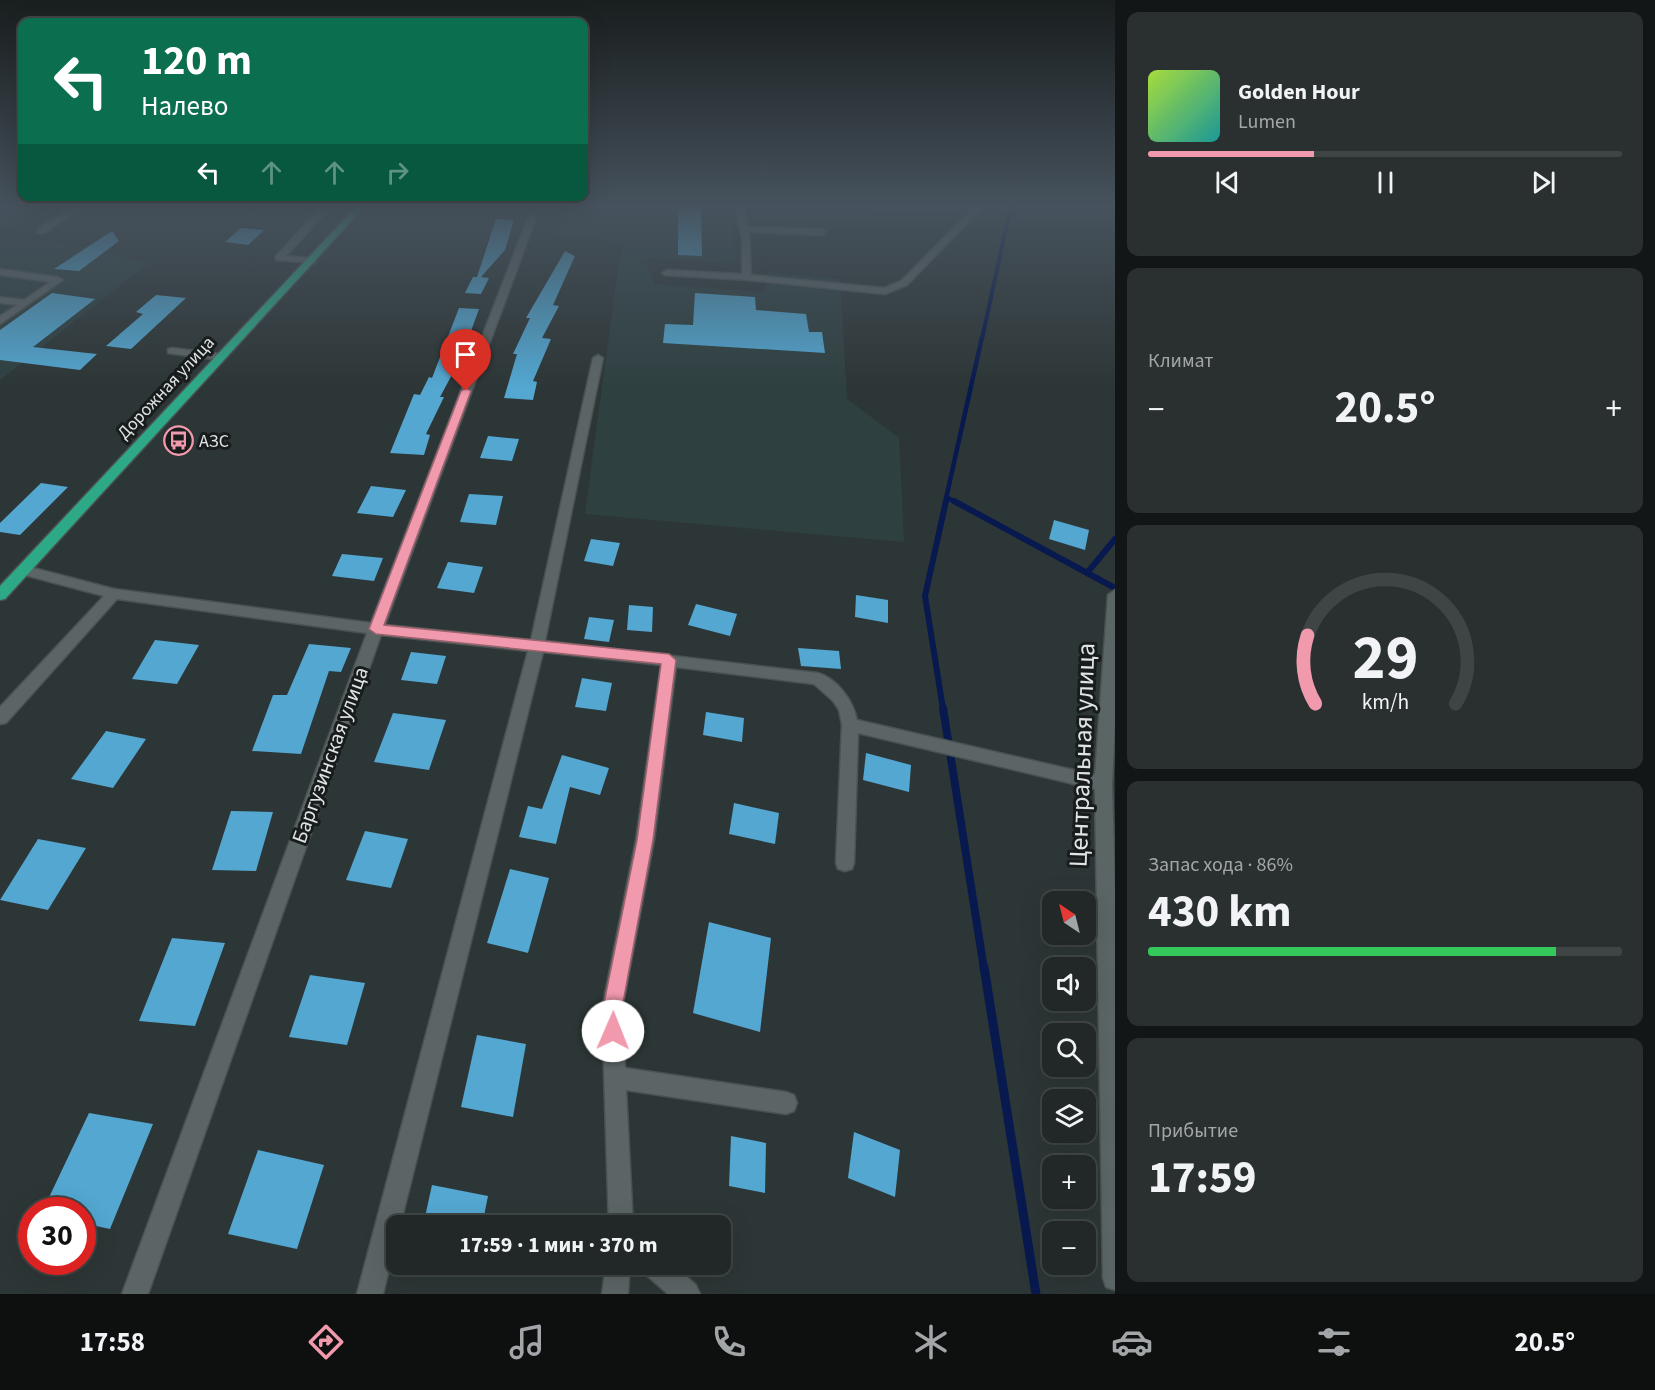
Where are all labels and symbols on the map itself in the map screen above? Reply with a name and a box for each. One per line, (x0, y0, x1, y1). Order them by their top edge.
pin (440, 329, 491, 391)
street label: Дорожная улица (112, 331, 220, 445)
bus stop icon: АЗС (162, 425, 194, 457)
place label: АЗС (199, 429, 229, 454)
street label: Центральная улица (1060, 642, 1104, 868)
street label: Баргузинская улица (284, 662, 376, 848)
north arrow (1042, 891, 1096, 945)
position arrow (581, 999, 645, 1063)
speed limit sign: 30 (18, 1197, 96, 1275)

